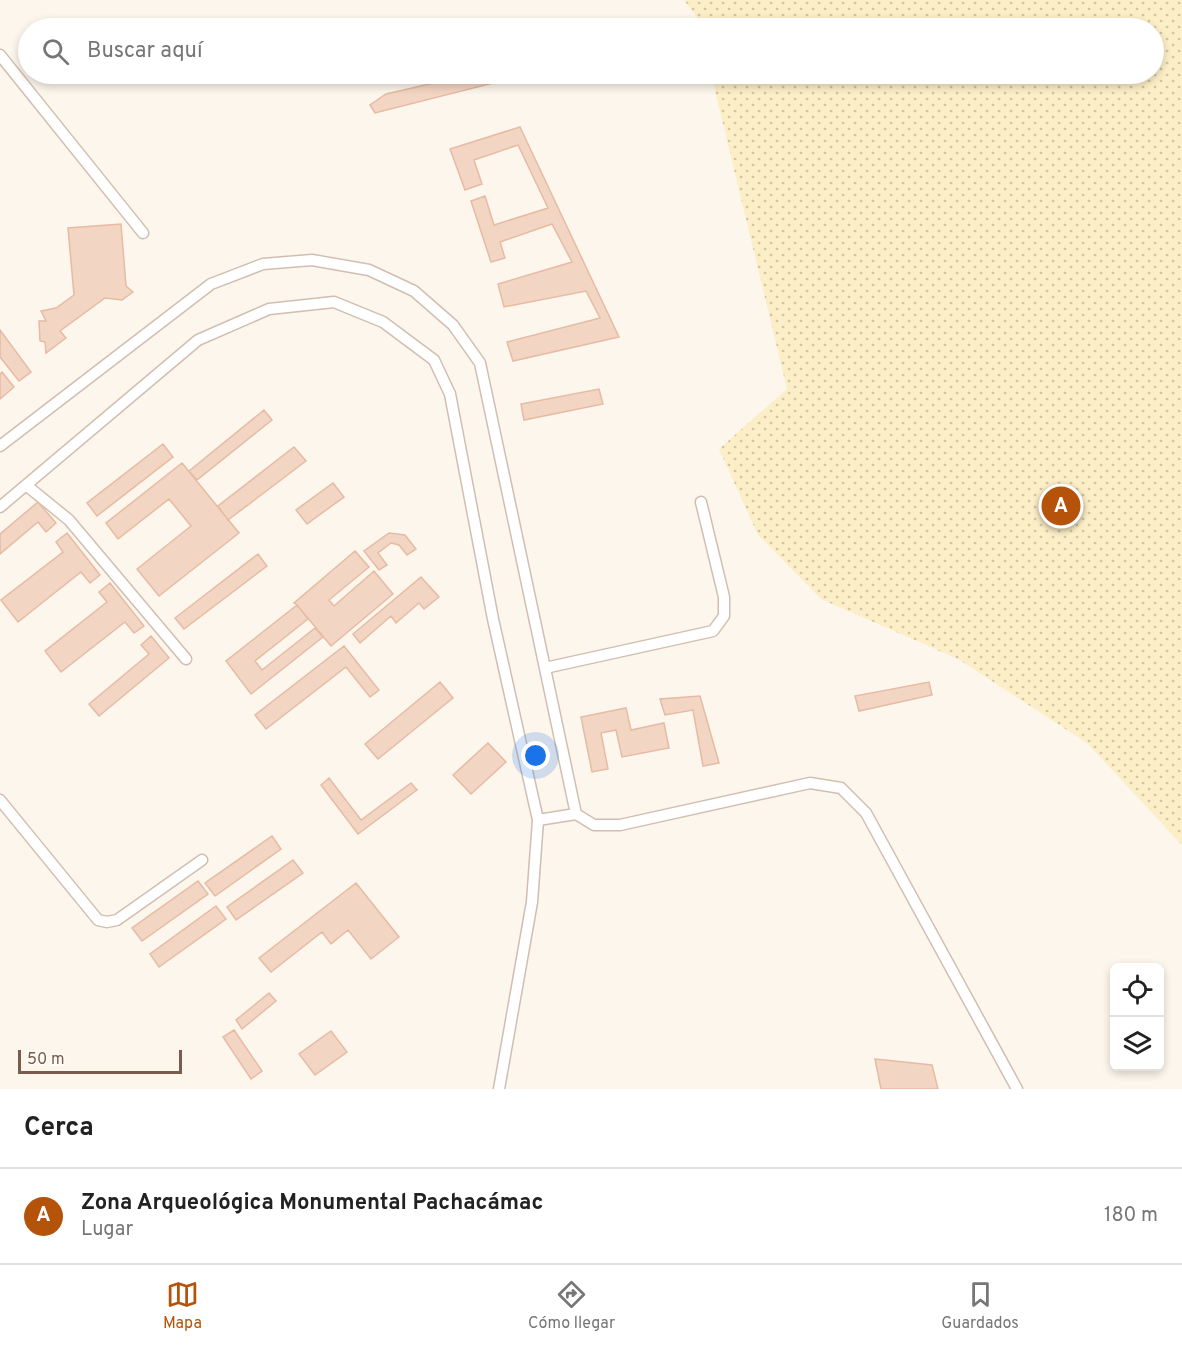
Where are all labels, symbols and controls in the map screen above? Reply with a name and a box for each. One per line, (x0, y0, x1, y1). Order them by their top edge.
search box (18, 18, 1164, 84)
icon: search (39, 35, 72, 68)
text: Buscar aquí (87, 38, 203, 65)
pin: A (1042, 484, 1080, 528)
your location (521, 741, 550, 770)
map controls (1110, 963, 1164, 1071)
button: locate (1110, 963, 1164, 1017)
button: layers (1110, 1017, 1164, 1071)
scale bar (18, 1047, 182, 1074)
text: 50 m (27, 1050, 65, 1070)
text: Cerca (24, 1112, 94, 1145)
text: Zona Arqueológica Monumental Pachacámac (81, 1190, 543, 1217)
text: A (36, 1203, 51, 1229)
text: 180 m (1104, 1203, 1158, 1229)
text: Lugar (81, 1217, 133, 1243)
tab: Mapa (163, 1278, 202, 1334)
tab: Cómo llegar (528, 1278, 615, 1334)
tab: Guardados (941, 1278, 1019, 1334)

